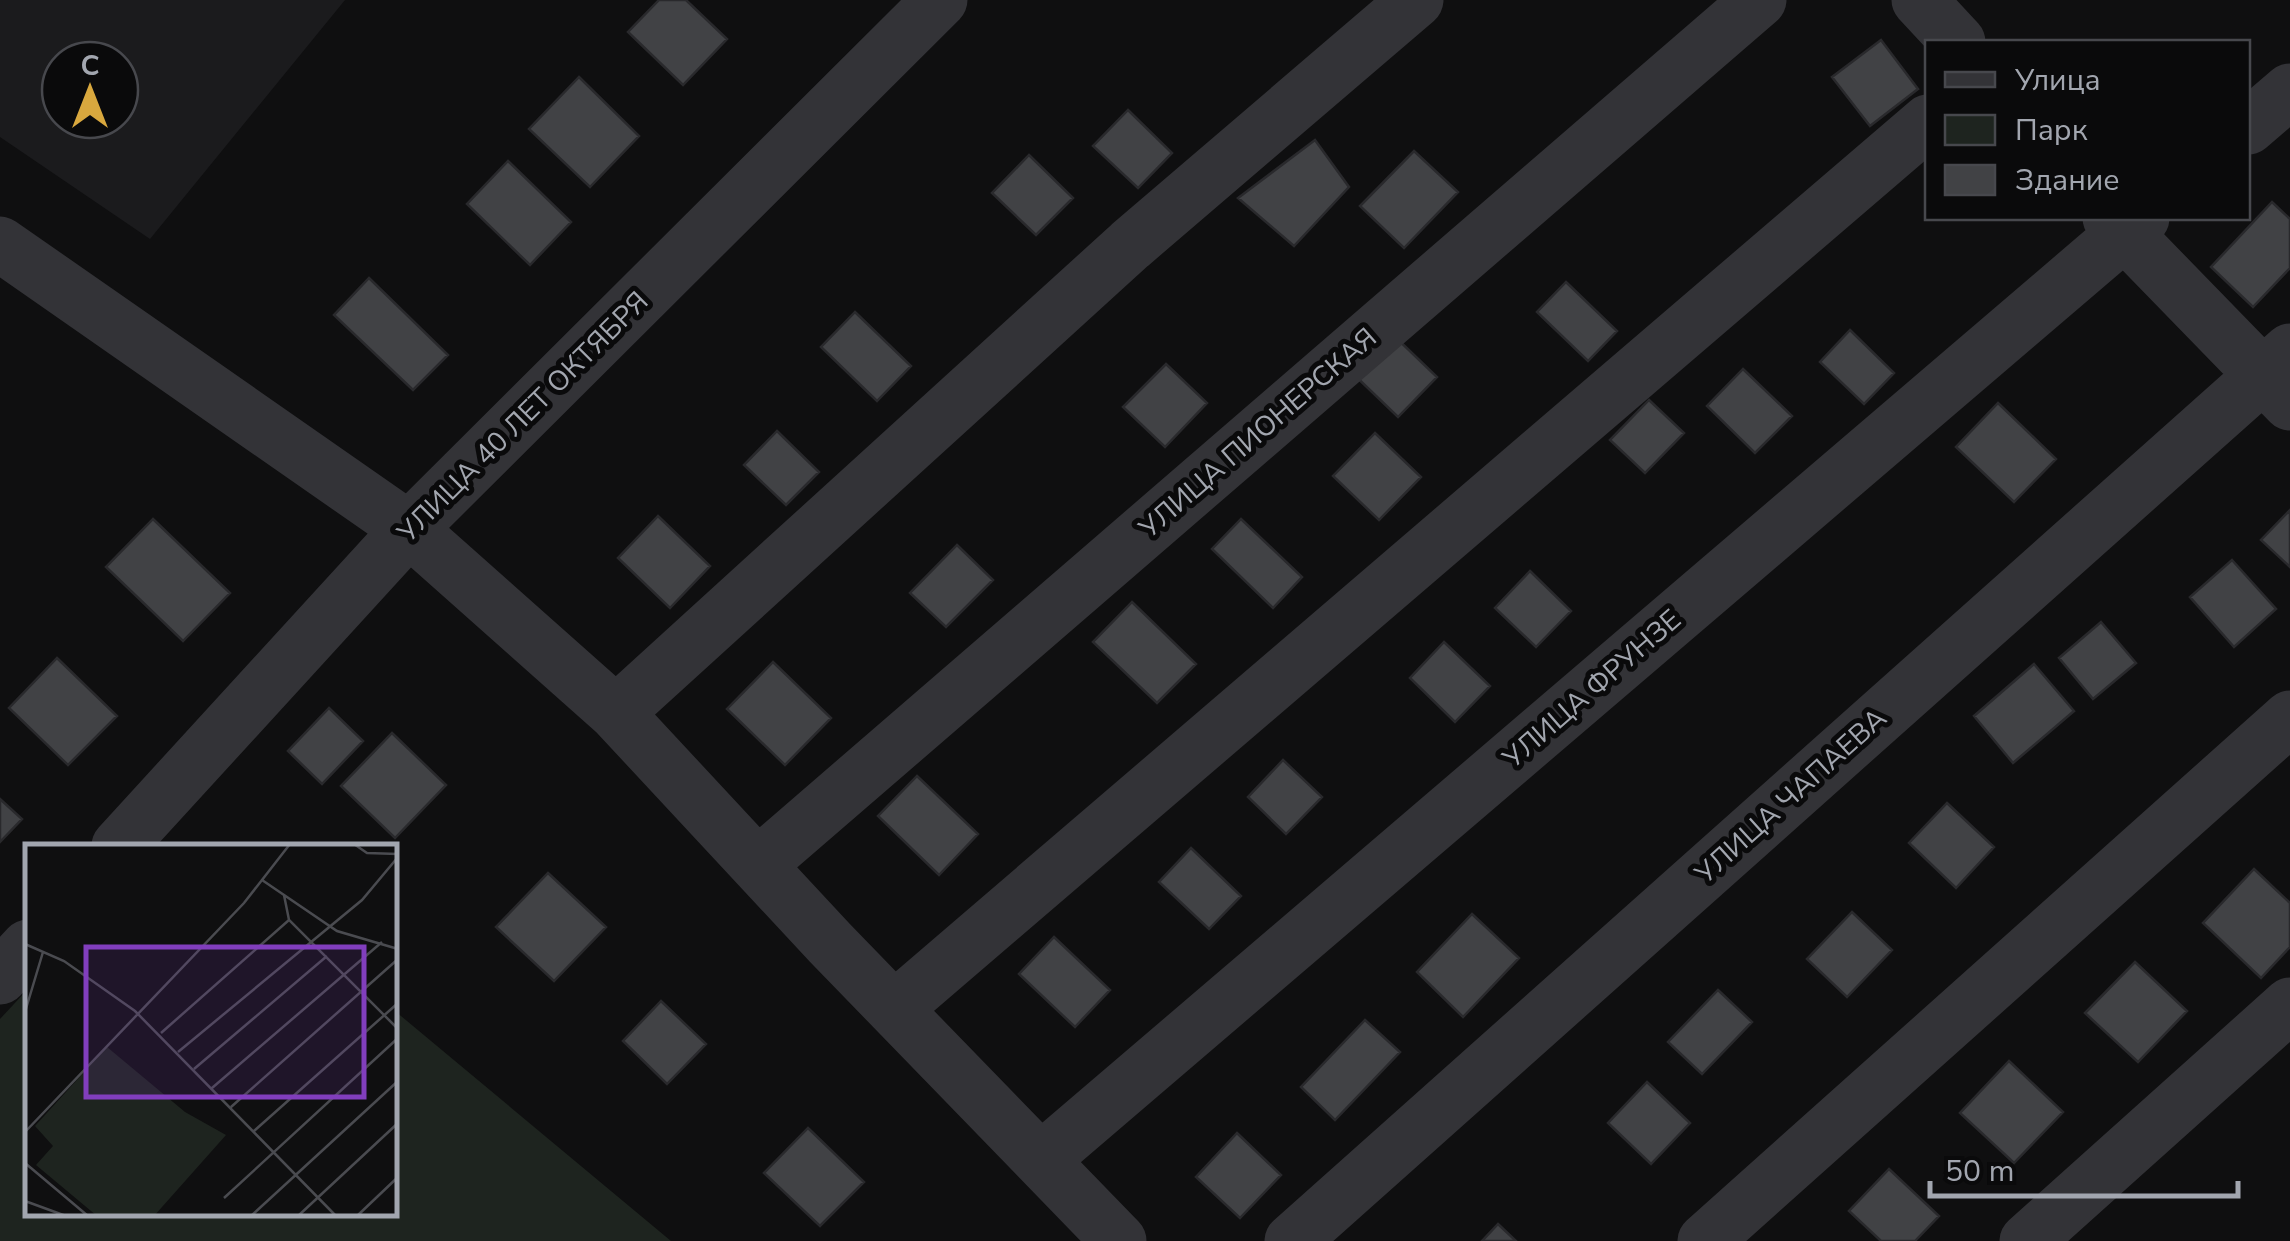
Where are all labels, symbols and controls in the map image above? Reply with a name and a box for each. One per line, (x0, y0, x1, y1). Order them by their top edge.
north arrow (40, 40, 140, 140)
legend (1925, 40, 2250, 220)
text: С (80, 47, 100, 85)
text: Улица (2014, 60, 2101, 101)
text: Парк (2015, 110, 2088, 151)
text: Здание (2015, 160, 2120, 201)
street label: УЛИЦА 40 ЛЕТ ОКТЯБРЯ (388, 283, 657, 552)
street label: УЛИЦА ПИОНЕРСКАЯ (1130, 319, 1385, 547)
street label: УЛИЦА ФРУНЗЕ (1494, 601, 1689, 778)
street label: УЛИЦА ЧАПАЕВА (1686, 700, 1895, 893)
inset map (25, 844, 398, 1216)
scale bar (1930, 1136, 2238, 1198)
text: 50 m (1945, 1151, 2014, 1192)

